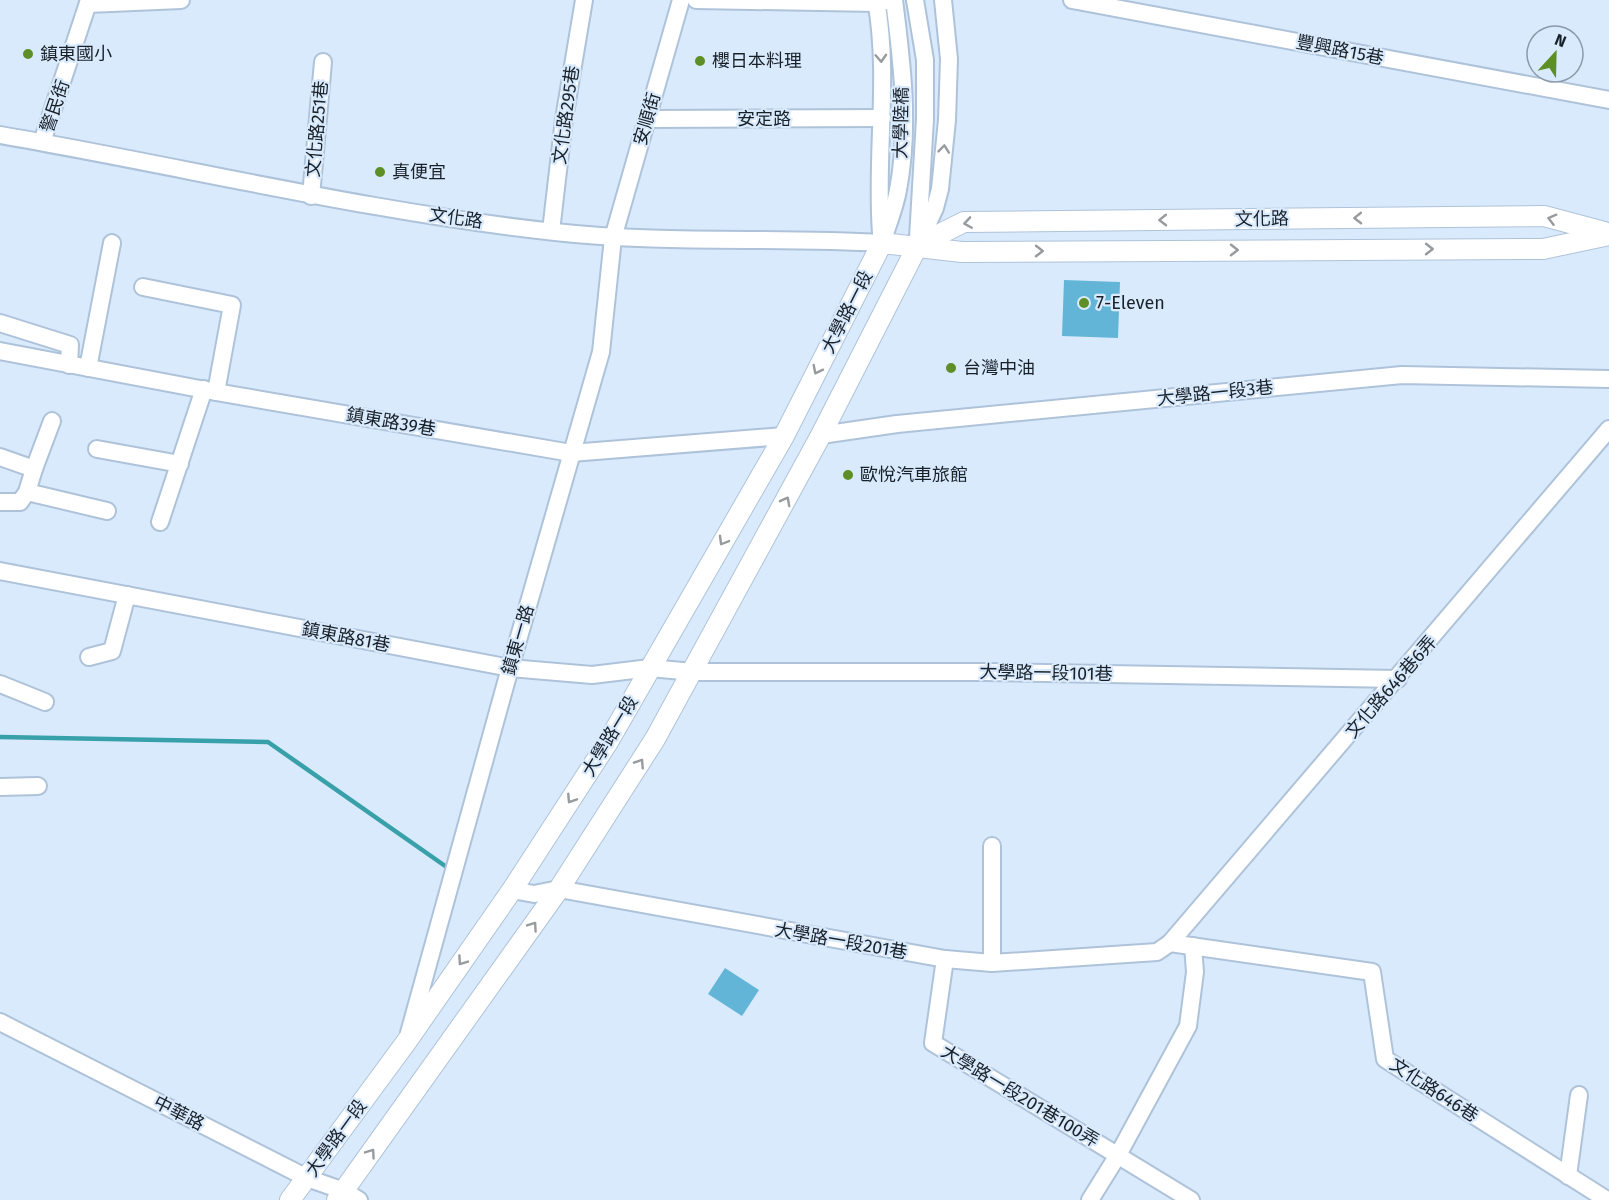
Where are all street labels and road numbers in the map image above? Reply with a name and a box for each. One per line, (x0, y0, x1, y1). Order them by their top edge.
street label: 豐興路15巷 (1294, 31, 1386, 69)
street label: 文化路295巷 (548, 64, 584, 166)
street label: 警民街 (36, 77, 74, 135)
street label: 文化路251巷 (302, 80, 332, 178)
street label: 大學陸橋 (889, 87, 913, 159)
street label: 安順街 (629, 90, 665, 148)
street label: 安定路 (737, 108, 791, 130)
street label: 文化路 (428, 203, 484, 233)
street label: 文化路 (1235, 208, 1289, 230)
street label: 大學路一段 (817, 267, 877, 357)
street label: 大學路一段3巷 (1156, 376, 1274, 410)
street label: 鎮東路39巷 (345, 403, 437, 441)
street label: 鎮東一路 (498, 602, 538, 678)
street label: 鎮東路81巷 (300, 618, 392, 656)
street label: 文化路646巷6弄 (1341, 631, 1441, 743)
street label: 大學路一段101巷 (979, 661, 1113, 685)
street label: 大學路一段 (577, 692, 643, 780)
street label: 大學路一段201巷 (773, 919, 909, 963)
street label: 大學路一段201巷100弄 (937, 1040, 1103, 1152)
street label: 文化路646巷 (1386, 1053, 1482, 1127)
street label: 中華路 (150, 1091, 208, 1135)
street label: 大學路一段 (301, 1095, 371, 1181)

